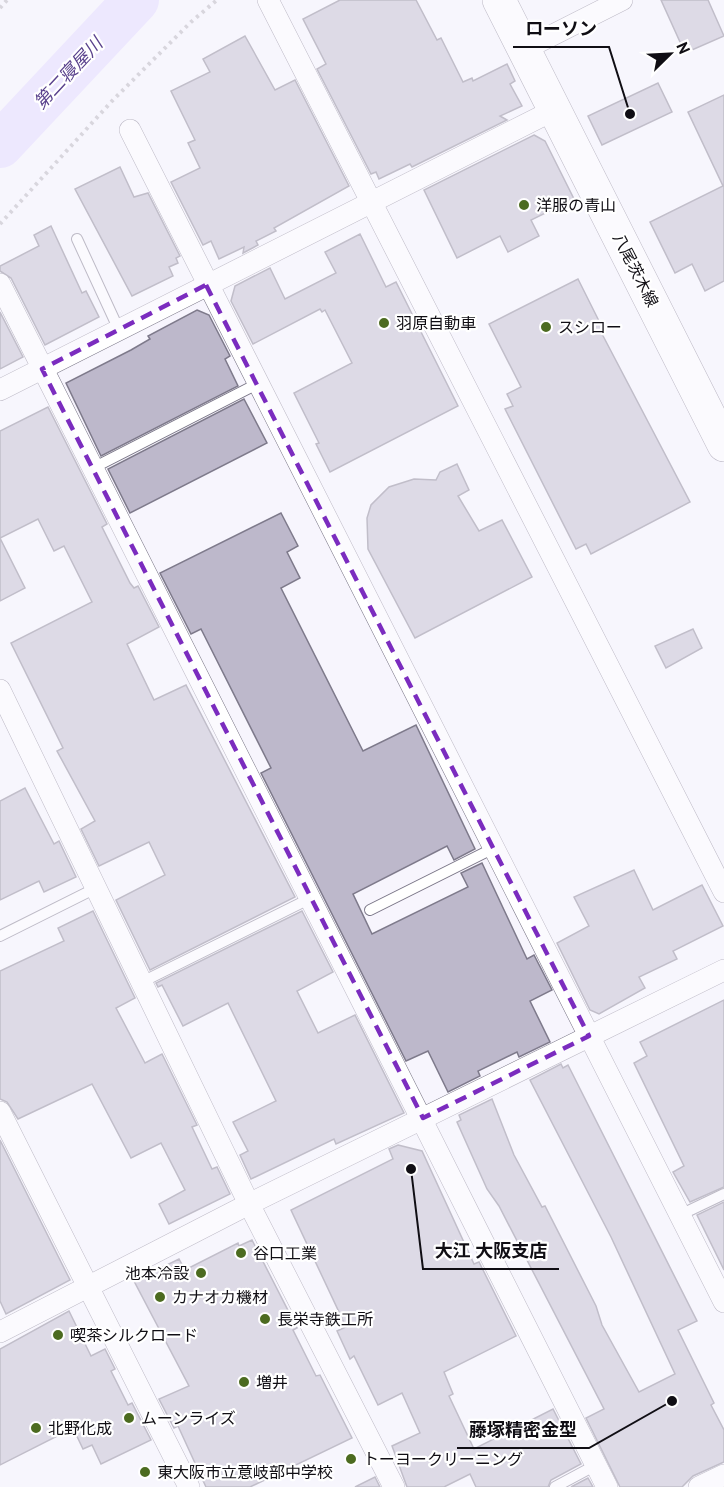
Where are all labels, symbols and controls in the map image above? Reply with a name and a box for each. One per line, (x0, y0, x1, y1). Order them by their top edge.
callout: ローソン (513, 11, 609, 47)
text: ローソン (525, 17, 597, 40)
north arrow (640, 24, 700, 84)
water label: 第二寝屋川 (29, 31, 108, 114)
text: N (672, 39, 695, 57)
place label: 洋服の青山 (536, 195, 616, 215)
marker: 洋服の青山 (517, 198, 531, 212)
street label: 八尾茨木線 (609, 230, 663, 310)
place label: 羽原自動車 (396, 313, 476, 333)
marker: 羽原自動車 (377, 316, 391, 330)
place label: スシロー (558, 317, 622, 337)
marker: スシロー (539, 320, 553, 334)
callout: 大江 大阪支店 (423, 1233, 559, 1269)
text: 大江 大阪支店 (435, 1239, 547, 1262)
place label: 谷口工業 (253, 1243, 317, 1263)
marker: 谷口工業 (234, 1246, 248, 1260)
place label: 池本冷設 (125, 1263, 189, 1283)
marker: 池本冷設 (194, 1266, 208, 1280)
place label: カナオカ機材 (172, 1287, 268, 1307)
marker: カナオカ機材 (153, 1290, 167, 1304)
place label: 長栄寺鉄工所 (277, 1309, 373, 1329)
marker: 長栄寺鉄工所 (258, 1312, 272, 1326)
place label: 喫茶シルクロード (70, 1325, 198, 1345)
marker: 喫茶シルクロード (51, 1328, 65, 1342)
place label: 増井 (256, 1372, 288, 1392)
marker: 増井 (237, 1375, 251, 1389)
place label: ムーンライズ (141, 1408, 236, 1428)
marker: ムーンライズ (122, 1411, 136, 1425)
callout: 藤塚精密金型 (457, 1412, 589, 1448)
place label: 北野化成 (48, 1418, 112, 1438)
text: 藤塚精密金型 (469, 1418, 577, 1441)
marker: 北野化成 (29, 1421, 43, 1435)
place label: トーヨークリーニング (363, 1449, 523, 1469)
marker: トーヨークリーニング (344, 1452, 358, 1466)
place label: 東大阪市立意岐部中学校 (157, 1462, 333, 1482)
marker: 東大阪市立意岐部中学校 (138, 1465, 152, 1479)

